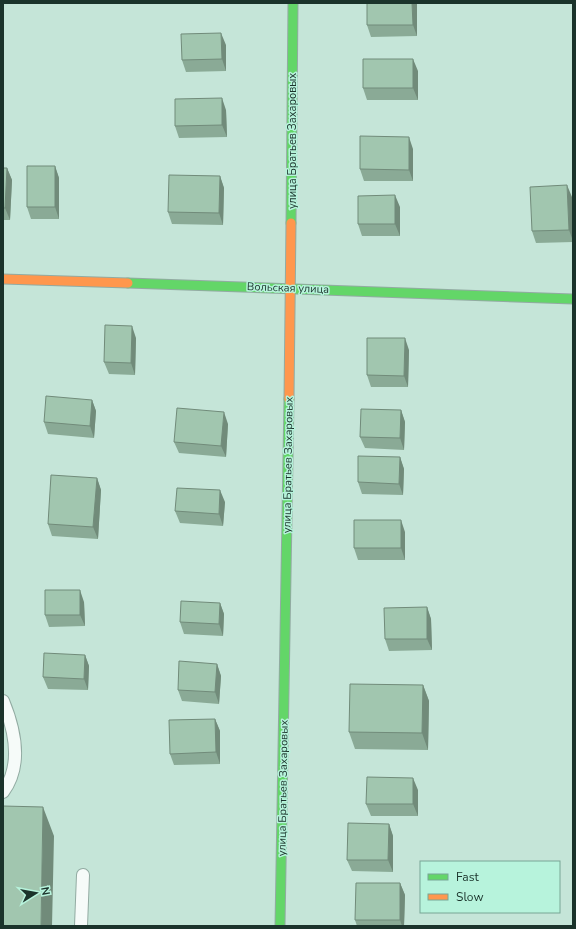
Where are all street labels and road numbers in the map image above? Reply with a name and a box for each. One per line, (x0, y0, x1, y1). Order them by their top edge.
street label: улица Братьев Захаровых (285, 73, 300, 209)
street label: Вольская улица (247, 279, 329, 297)
street label: улица Братьев Захаровых (279, 397, 297, 533)
street label: улица Братьев Захаровых (274, 720, 292, 856)

